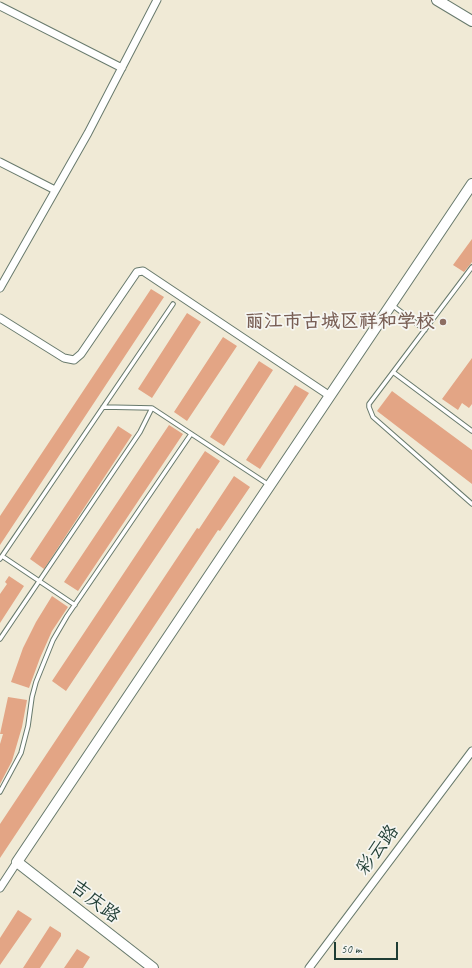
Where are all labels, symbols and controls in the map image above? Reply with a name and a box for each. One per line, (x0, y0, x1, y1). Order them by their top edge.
place label: 丽江市古城区祥和学校 (245, 311, 435, 333)
marker: 丽江市古城区祥和学校 (438, 317, 448, 327)
street label: 彩云路 (352, 820, 404, 880)
street label: 吉庆路 (66, 875, 124, 929)
scale bar (336, 934, 400, 960)
text: 50 m (341, 941, 361, 957)

